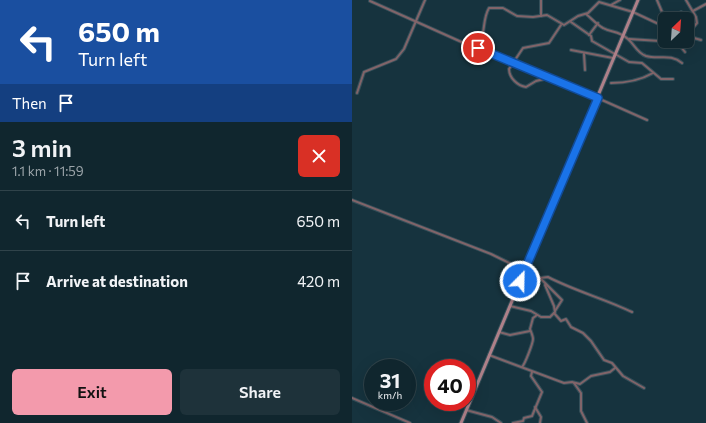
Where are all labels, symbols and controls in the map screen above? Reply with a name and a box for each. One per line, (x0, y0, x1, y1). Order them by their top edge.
north arrow (658, 12, 694, 48)
map controls (658, 12, 694, 48)
text: 650 m (78, 14, 160, 48)
icon: left (12, 16, 64, 68)
pin (461, 31, 495, 65)
icon: arrive (467, 37, 489, 59)
text: Turn left (78, 48, 147, 70)
icon: arrive (55, 92, 77, 114)
text: Then (12, 94, 47, 112)
text: 3 min (12, 133, 72, 162)
button: close (298, 135, 340, 177)
text: 1.1 km · 11:59 (12, 163, 84, 179)
icon: left (12, 210, 34, 232)
text: Turn left (46, 212, 105, 230)
text: 650 m (297, 212, 340, 230)
position arrow (499, 260, 541, 302)
icon: arrive (12, 270, 34, 292)
text: Arrive at destination (46, 272, 188, 290)
text: 420 m (297, 272, 340, 290)
speed limit sign: 40 (424, 359, 476, 411)
text: 31 (380, 368, 400, 392)
button: Exit (12, 369, 172, 415)
button: Share (180, 369, 340, 415)
text: km/h (378, 389, 402, 401)

